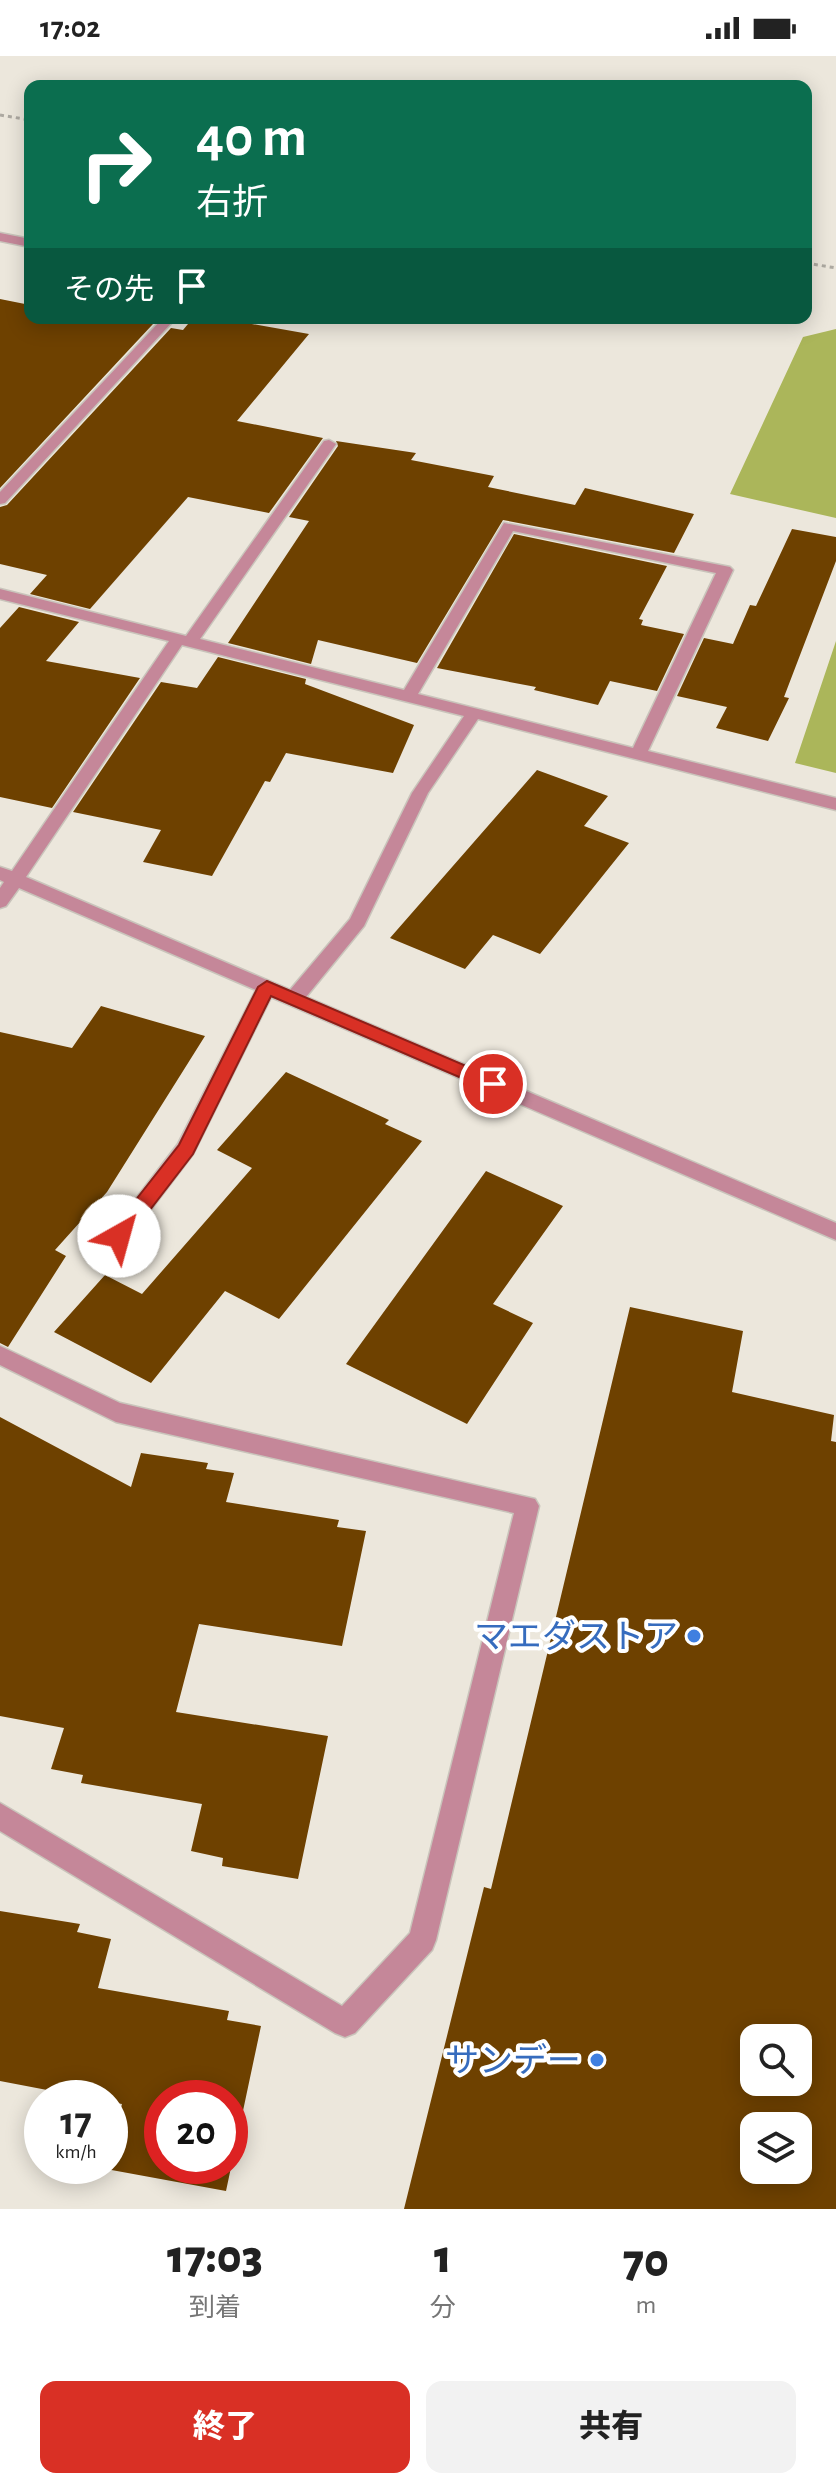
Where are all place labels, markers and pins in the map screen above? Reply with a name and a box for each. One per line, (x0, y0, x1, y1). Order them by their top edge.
pin (459, 1050, 527, 1118)
place label: マエダストア (474, 1619, 678, 1655)
marker: マエダストア (685, 1627, 703, 1645)
place label: サンデー (445, 2043, 581, 2079)
marker: サンデー (588, 2051, 606, 2069)

